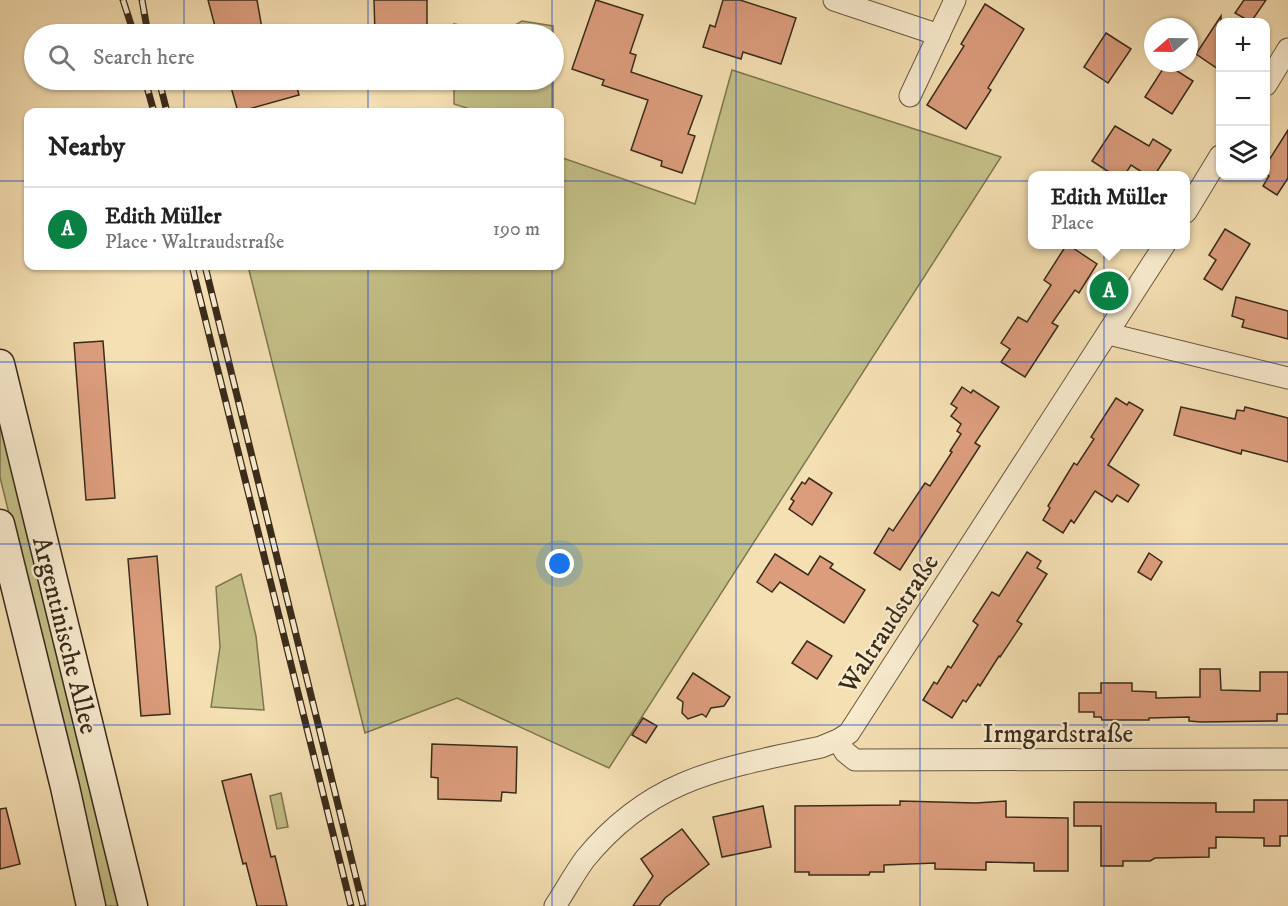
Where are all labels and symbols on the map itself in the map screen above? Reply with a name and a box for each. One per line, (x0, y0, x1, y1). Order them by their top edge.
north arrow (1144, 18, 1198, 72)
pin: A (1090, 268, 1128, 314)
street label: Argentinische Allee (24, 533, 105, 737)
street label: Waltraudstraße (831, 548, 947, 701)
your location (545, 549, 574, 578)
street label: Irmgardstraße (983, 718, 1133, 751)

